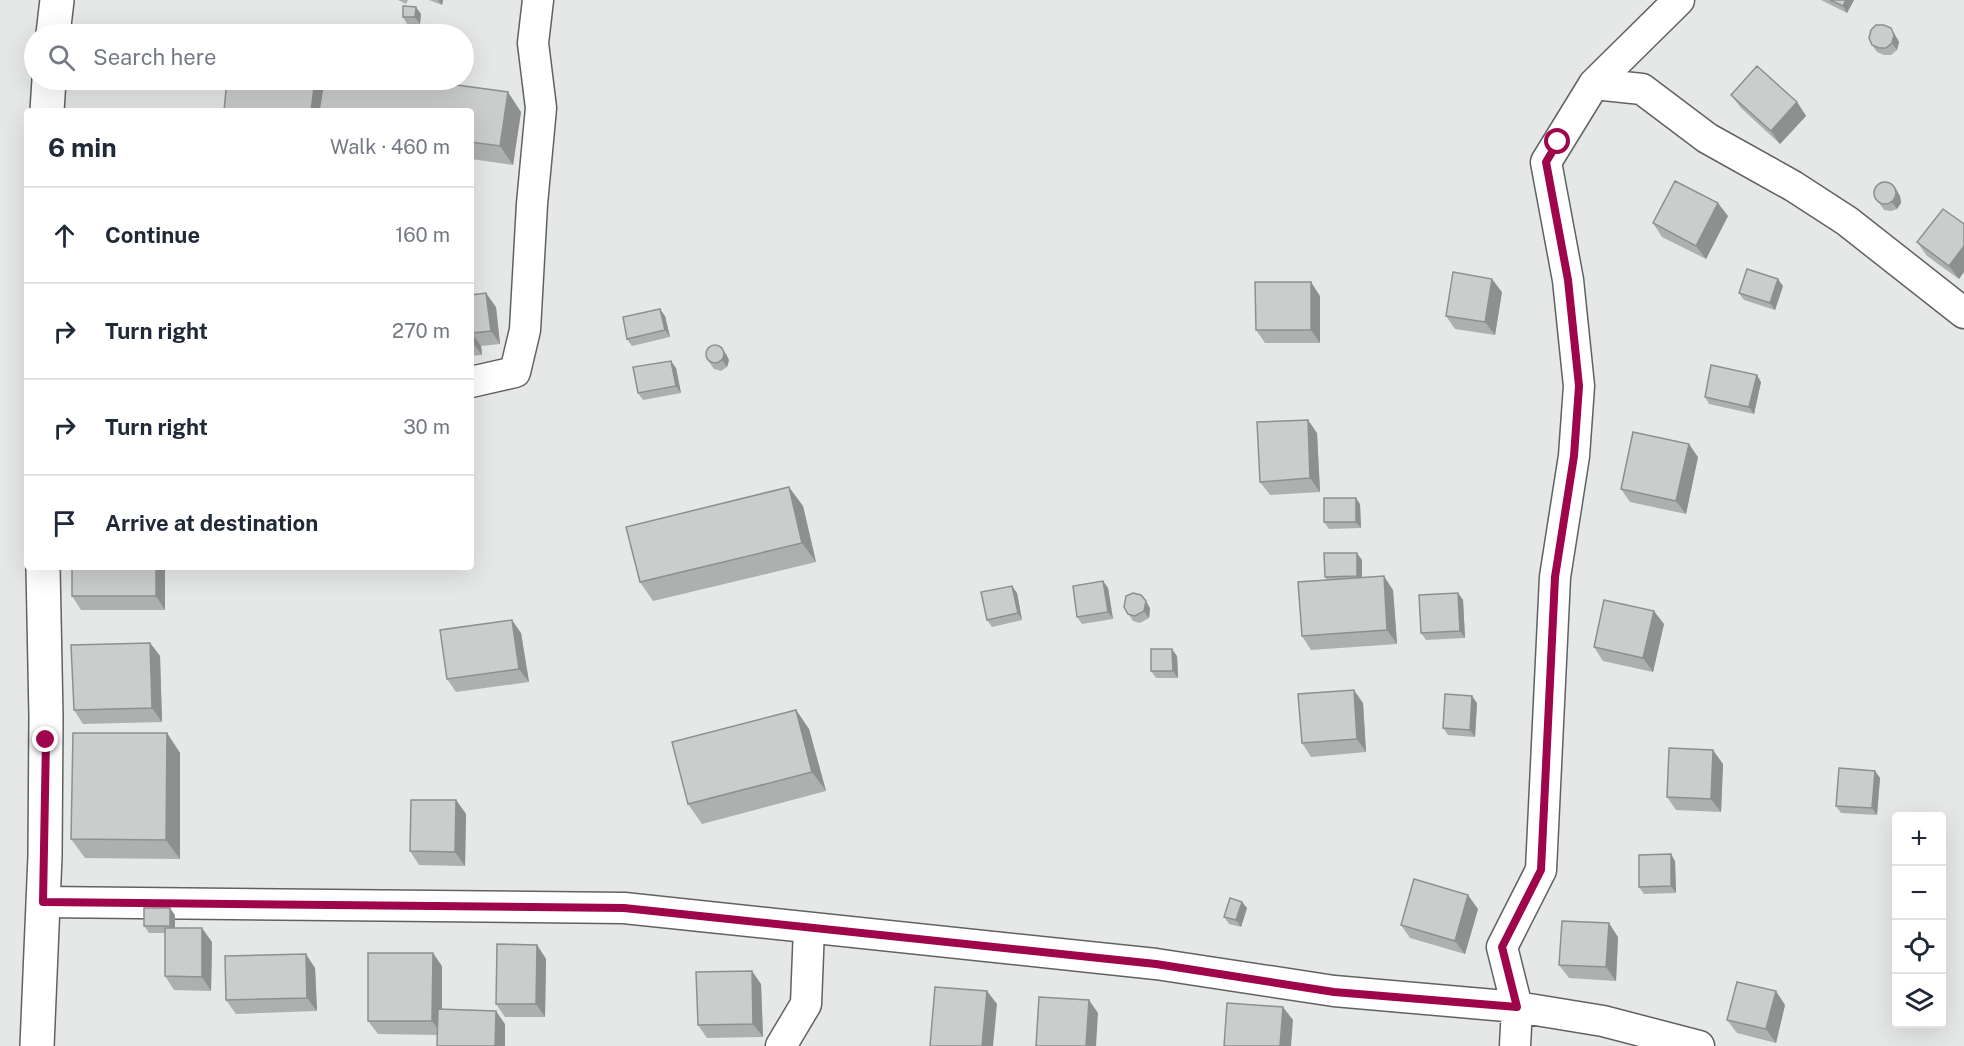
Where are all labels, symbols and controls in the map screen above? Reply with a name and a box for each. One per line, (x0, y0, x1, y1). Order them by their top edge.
search box (24, 24, 474, 90)
icon: search (45, 41, 78, 74)
text: Search here (93, 44, 217, 70)
route start (1544, 128, 1570, 154)
text: 6 min (48, 132, 117, 163)
text: Walk · 460 m (330, 135, 450, 159)
icon: ahead (48, 219, 81, 252)
text: Continue (105, 222, 200, 248)
text: 160 m (395, 223, 450, 247)
icon: right (48, 315, 81, 348)
text: Turn right (105, 318, 208, 344)
text: 270 m (392, 319, 450, 343)
icon: right (48, 411, 81, 444)
text: Turn right (105, 414, 208, 440)
text: 30 m (403, 415, 450, 439)
icon: arrive (48, 507, 81, 540)
text: Arrive at destination (105, 510, 318, 536)
route end (32, 726, 58, 752)
map controls (1892, 812, 1946, 1028)
button: + (1892, 812, 1946, 866)
button: − (1892, 866, 1946, 920)
button: locate (1892, 920, 1946, 974)
button: layers (1892, 974, 1946, 1028)

